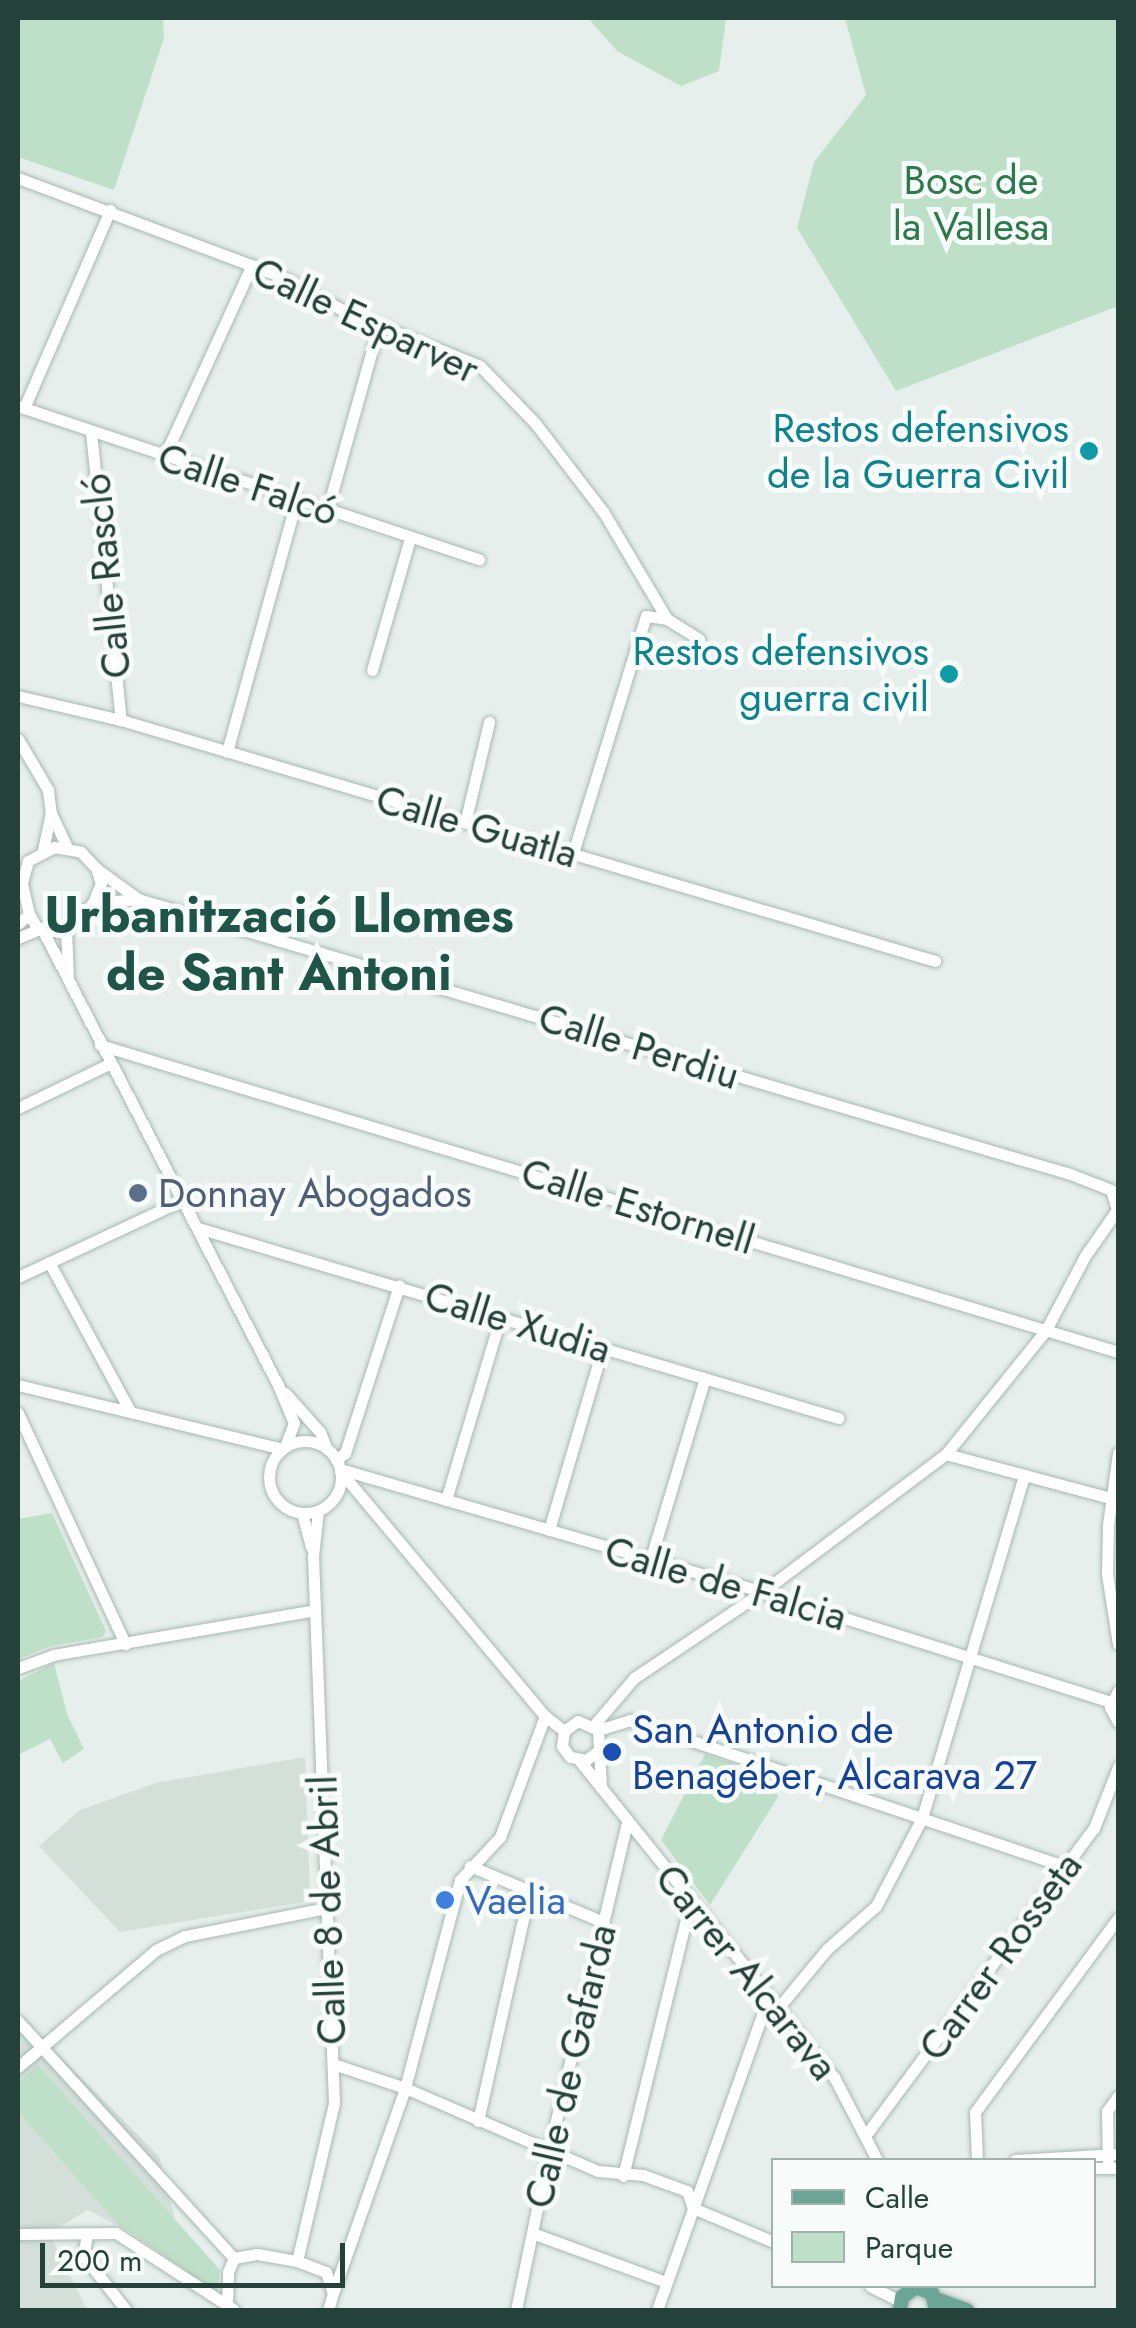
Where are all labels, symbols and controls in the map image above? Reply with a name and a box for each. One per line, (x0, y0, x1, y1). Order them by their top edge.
park label: Bosc de la Vallesa (893, 156, 1049, 250)
street label: Calle Esparver (245, 247, 487, 393)
place label: Restos defensivos de la Guerra Civil (767, 404, 1069, 498)
street label: Calle Falcó (152, 432, 344, 536)
marker: Restos defensivos de la Guerra Civil (1078, 440, 1100, 462)
street label: Calle Rascló (71, 471, 141, 681)
place label: Restos defensivos guerra civil (632, 627, 929, 721)
marker: Restos defensivos guerra civil (938, 663, 960, 685)
street label: Calle Guatla (371, 774, 583, 878)
district label: Urbanització Llomes de Sant Antoni (44, 884, 514, 1002)
street label: Calle Perdiu (533, 993, 745, 1099)
street label: Calle Estornell (516, 1148, 760, 1264)
place label: Donnay Abogados (158, 1169, 472, 1217)
marker: Donnay Abogados (127, 1182, 149, 1204)
street label: Calle Xudia (419, 1271, 617, 1373)
street label: Calle de Falcia (600, 1526, 852, 1640)
place label: San Antonio de Benagéber, Alcarava 27 (632, 1705, 1037, 1799)
marker: San Antonio de Benagéber, Alcarava 27 (601, 1741, 623, 1763)
street label: Calle 8 de Abril (298, 1775, 356, 2045)
street label: Carrer Rosseta (908, 1842, 1092, 2070)
street label: Carrer Alcarava (645, 1855, 849, 2089)
place label: Vaelia (465, 1876, 566, 1924)
marker: Vaelia (434, 1889, 456, 1911)
street label: Calle de Gafarda (514, 1919, 626, 2213)
legend (771, 2158, 1096, 2288)
text: Calle (865, 2176, 929, 2219)
scale bar (45, 2223, 350, 2285)
text: Parque (865, 2226, 953, 2269)
text: 200 m (57, 2239, 142, 2282)

